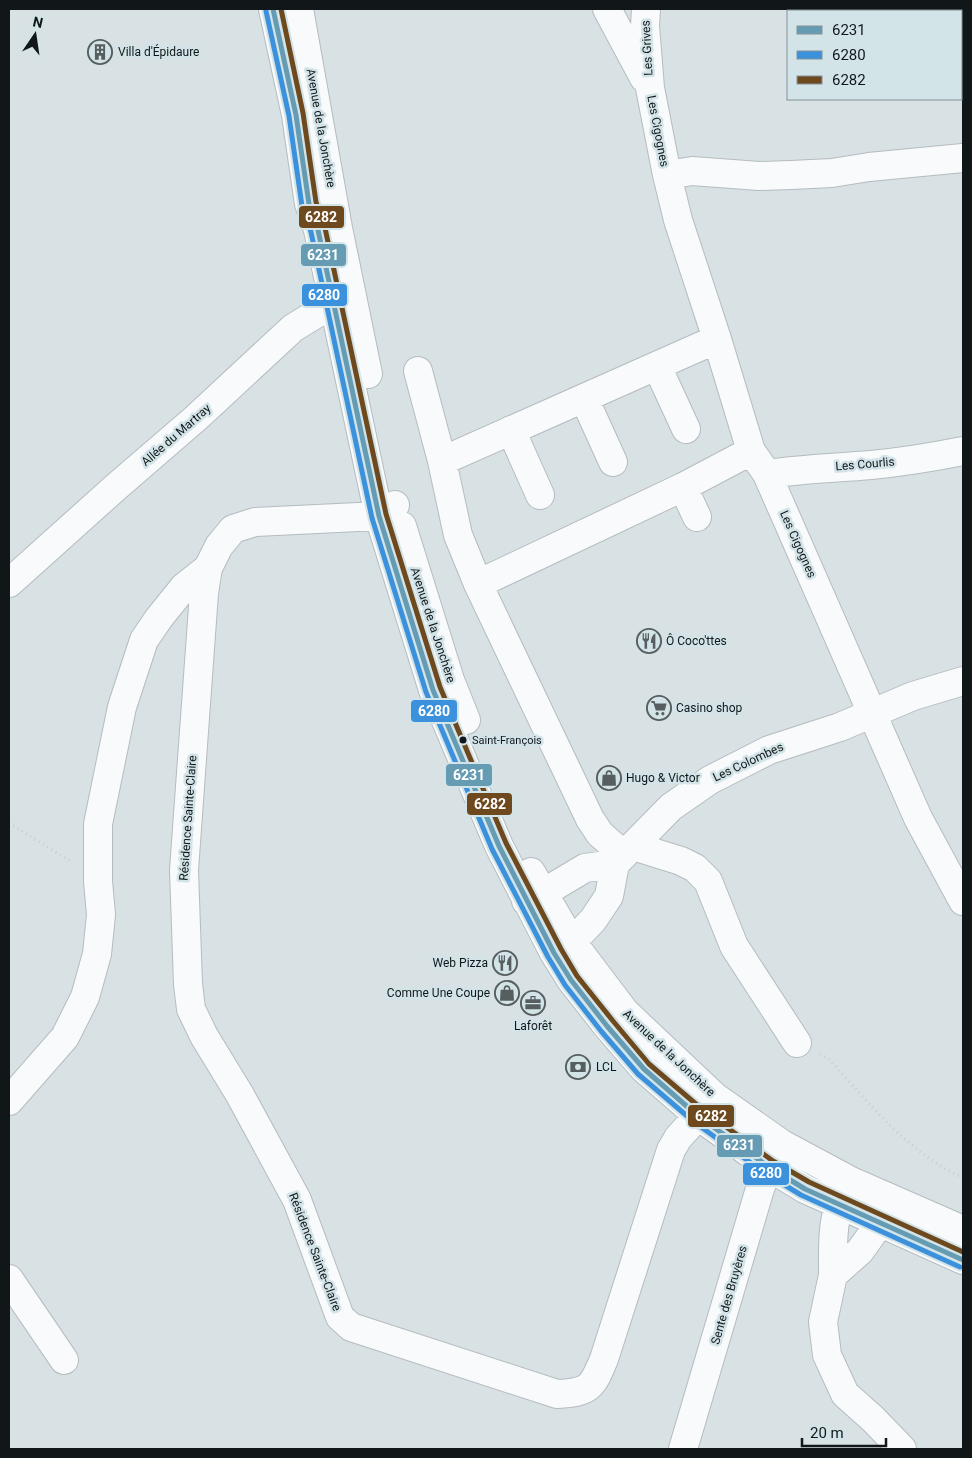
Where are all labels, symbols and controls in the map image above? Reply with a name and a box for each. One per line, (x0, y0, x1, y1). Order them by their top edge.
north arrow (10, 10, 60, 60)
legend (787, 10, 962, 100)
text: N (31, 13, 45, 31)
street label: Les Grives (639, 20, 655, 76)
text: 6231 (832, 21, 866, 39)
building icon: Villa d'Épidaure (87, 39, 113, 65)
place label: Villa d'Épidaure (118, 44, 199, 59)
text: 6280 (832, 46, 866, 64)
street label: Avenue de la Jonchère (304, 67, 338, 189)
text: 6282 (832, 71, 866, 89)
street label: Les Cigognes (644, 94, 672, 168)
line badge: 6282 (298, 205, 345, 229)
text: 6282 (305, 209, 337, 225)
line badge: 6231 (300, 243, 347, 267)
text: 6231 (307, 247, 339, 263)
line badge: 6280 (301, 283, 348, 307)
text: 6280 (308, 287, 340, 303)
street label: Allée du Martray (139, 401, 214, 469)
street label: Les Courlis (835, 454, 895, 474)
street label: Les Cigognes (777, 508, 819, 580)
street label: Avenue de la Jonchère (408, 566, 458, 684)
restaurant icon: Ô Coco'ttes (636, 628, 662, 654)
place label: Ô Coco'ttes (666, 633, 727, 648)
supermarket icon: Casino shop (646, 695, 672, 721)
line badge: 6280 (410, 699, 458, 723)
place label: Casino shop (676, 701, 743, 715)
text: 6280 (418, 703, 450, 719)
place label: Saint-François (472, 734, 542, 747)
marker: Saint-François (458, 735, 468, 745)
street label: Les Colombes (710, 740, 786, 784)
street label: Résidence Sainte-Claire (177, 755, 199, 881)
line badge: 6231 (445, 763, 493, 787)
shop icon: Hugo & Victor (596, 765, 622, 791)
text: 6231 (453, 767, 485, 783)
place label: Hugo & Victor (626, 771, 700, 785)
line badge: 6282 (466, 792, 513, 816)
text: 6282 (474, 796, 506, 812)
restaurant icon: Web Pizza (492, 950, 518, 976)
place label: Web Pizza (433, 956, 488, 970)
shop icon: Comme Une Coupe (494, 980, 520, 1006)
place label: Comme Une Coupe (387, 986, 490, 1000)
office icon: Laforêt (520, 990, 546, 1016)
street label: Avenue de la Jonchère (620, 1007, 718, 1099)
place label: Laforêt (514, 1019, 552, 1033)
bank icon: LCL (565, 1054, 591, 1080)
place label: LCL (596, 1060, 617, 1074)
line badge: 6282 (687, 1104, 735, 1128)
text: 6282 (695, 1108, 727, 1124)
line badge: 6231 (716, 1134, 763, 1158)
text: 6231 (723, 1137, 755, 1153)
line badge: 6280 (742, 1162, 790, 1186)
text: 6280 (750, 1165, 782, 1181)
street label: Résidence Sainte-Claire (286, 1191, 344, 1313)
street label: Sente des Bruyères (708, 1244, 750, 1346)
scale bar (802, 1416, 886, 1448)
text: 20 m (810, 1424, 844, 1442)

